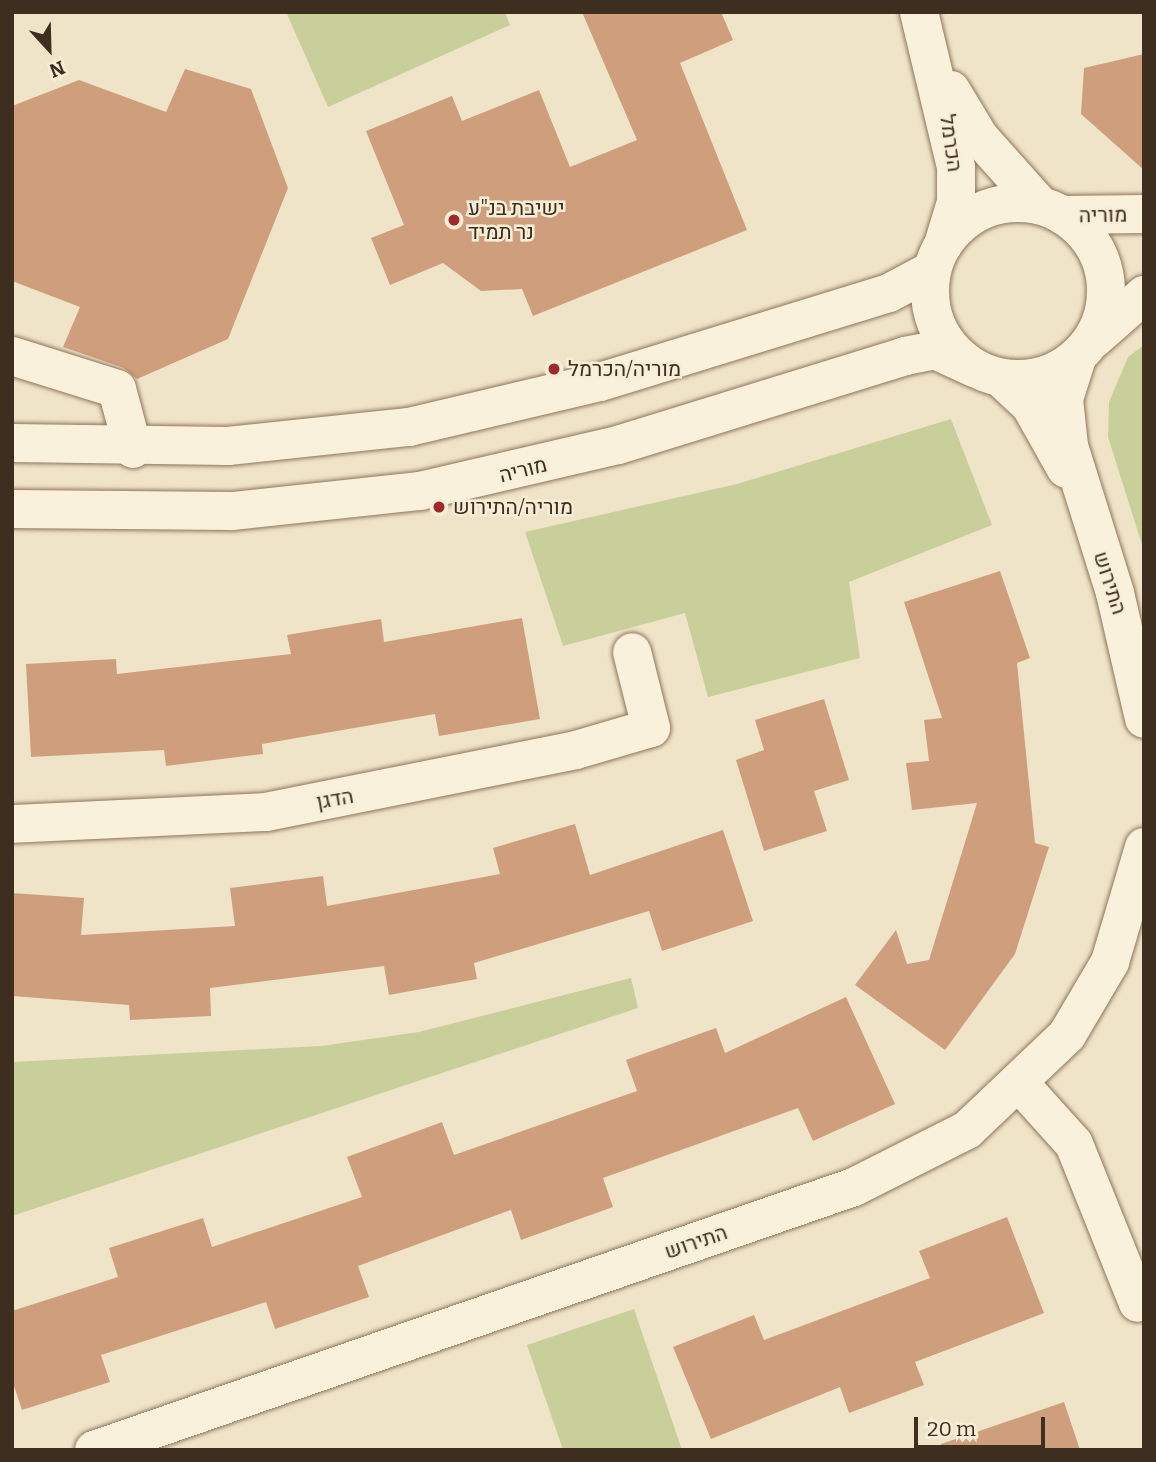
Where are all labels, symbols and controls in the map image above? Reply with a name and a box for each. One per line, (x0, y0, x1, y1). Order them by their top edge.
north arrow (14, 14, 84, 84)
text: N (46, 56, 68, 82)
street label: הכרמל (934, 113, 968, 173)
place label: ישיבת בנ"ע נר תמיד (468, 195, 565, 245)
street label: מוריה (1079, 202, 1127, 228)
marker: ישיבת בנ"ע נר תמיד (446, 212, 462, 228)
place label: מוריה/הכרמל (568, 356, 681, 382)
marker: מוריה/הכרמל (546, 361, 562, 377)
street label: מוריה (496, 452, 550, 488)
place label: מוריה/התירוש (453, 494, 573, 520)
marker: מוריה/התירוש (431, 499, 447, 515)
street label: התירוש (1088, 548, 1132, 618)
street label: הדגן (314, 783, 356, 815)
street label: התירוש (661, 1220, 731, 1264)
scale bar (918, 1402, 1049, 1446)
text: 20 m (927, 1416, 976, 1442)

